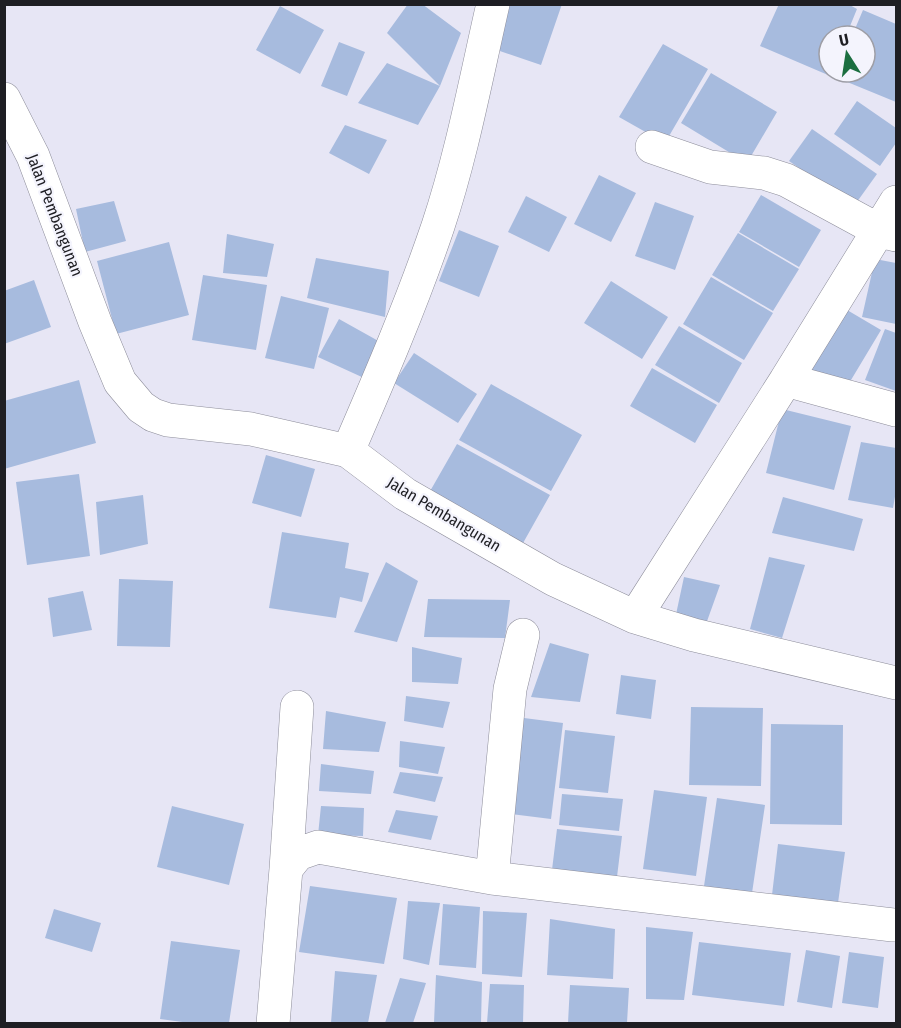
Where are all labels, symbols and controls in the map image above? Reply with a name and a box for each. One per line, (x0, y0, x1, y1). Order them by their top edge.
north arrow (817, 24, 877, 84)
text: U (837, 30, 851, 50)
street label: Jalan Pembangunan (23, 151, 87, 279)
street label: Jalan Pembangunan (384, 473, 504, 555)

